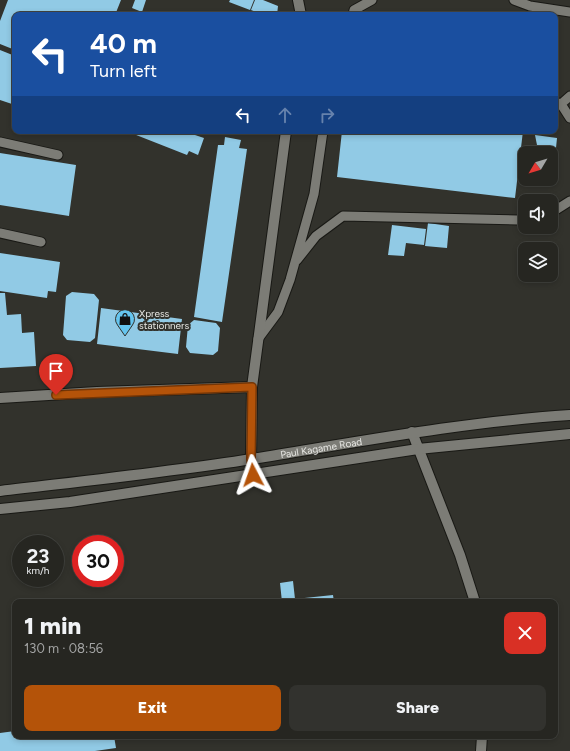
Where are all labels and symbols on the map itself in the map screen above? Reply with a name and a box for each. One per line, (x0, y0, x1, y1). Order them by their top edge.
north arrow (518, 146, 558, 186)
place label: Xpress stationners (139, 307, 189, 332)
shop icon: Xpress stationners (114, 308, 136, 336)
pin (39, 354, 73, 395)
street label: Paul Kagame Road (279, 434, 363, 461)
position arrow (232, 454, 274, 496)
speed limit sign: 30 (72, 535, 124, 587)

